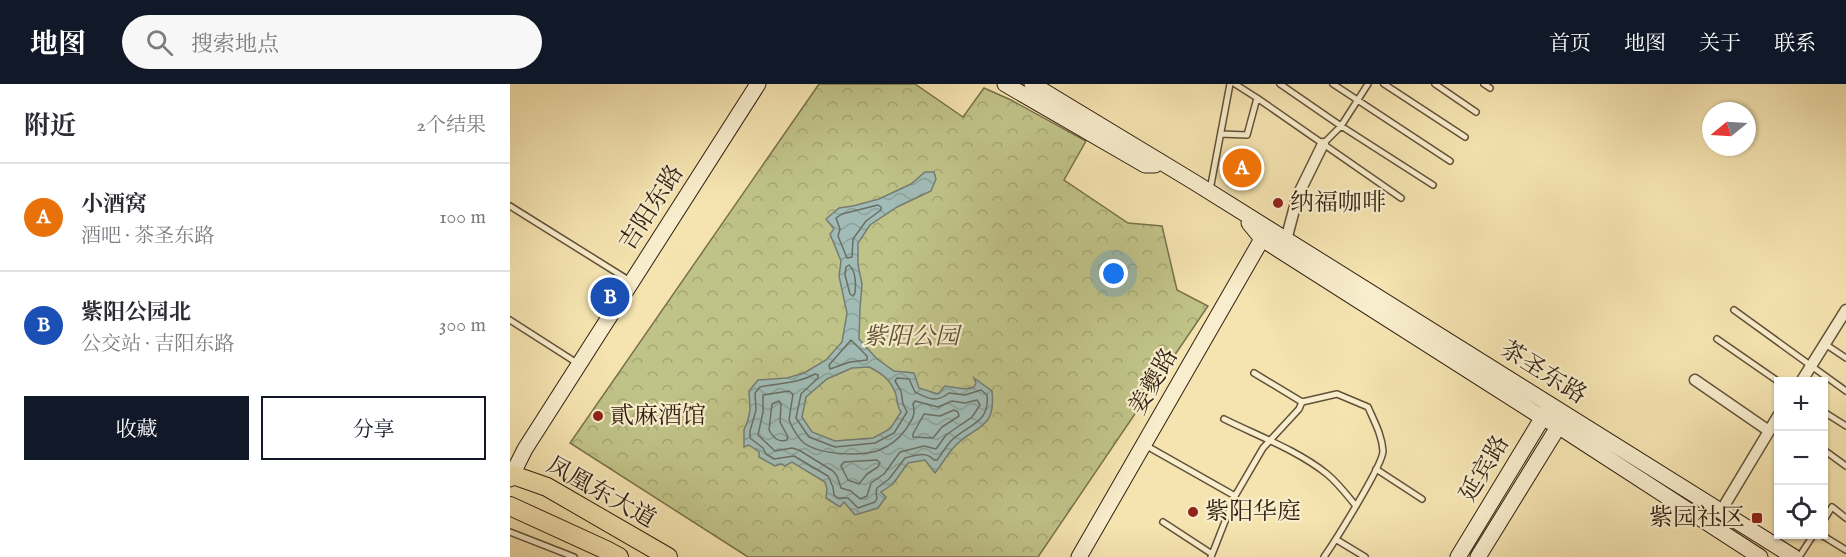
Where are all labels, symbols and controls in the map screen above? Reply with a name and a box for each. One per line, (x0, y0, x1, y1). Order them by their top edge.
search box (122, 15, 542, 69)
icon: search (143, 26, 176, 59)
text: 地图 (30, 28, 86, 63)
text: 搜索地点 (191, 31, 279, 59)
text: 首页 (1549, 31, 1591, 58)
text: 地图 (1624, 31, 1666, 58)
text: 关于 (1699, 31, 1741, 58)
text: 联系 (1774, 31, 1816, 58)
north arrow (1702, 102, 1756, 156)
text: 附近 (24, 110, 76, 143)
text: 2个结果 (417, 113, 486, 138)
pin: A (1222, 146, 1262, 190)
street label: 吉阳东路 (613, 159, 691, 257)
place label: 纳福咖啡 (1290, 188, 1386, 219)
text: 小酒窝 (81, 191, 147, 219)
marker: 纳福咖啡 (1271, 196, 1285, 210)
text: A (37, 205, 50, 230)
text: 100 m (439, 205, 486, 230)
text: 酒吧 · 茶圣东路 (81, 224, 214, 249)
your location (1099, 259, 1128, 288)
pin: B (590, 274, 630, 320)
text: 紫阳公园北 (81, 299, 191, 327)
text: B (37, 313, 50, 338)
text: 300 m (439, 313, 486, 338)
park label: 紫阳公园 (863, 322, 963, 353)
text: 公交站 · 吉阳东路 (81, 332, 234, 357)
street label: 茶圣东路 (1494, 334, 1592, 412)
street label: 姜夔路 (1123, 343, 1185, 421)
map controls (1774, 377, 1828, 539)
button: + (1774, 377, 1828, 431)
button: 收藏 (24, 396, 249, 460)
button: 分享 (261, 396, 486, 460)
place label: 貳麻酒馆 (610, 401, 706, 432)
marker: 貳麻酒馆 (591, 409, 605, 423)
street label: 延宾路 (1453, 430, 1517, 508)
button: − (1774, 431, 1828, 485)
street label: 凤凰东大道 (541, 450, 661, 536)
button: locate (1774, 485, 1828, 539)
place label: 紫阳华庭 (1205, 497, 1301, 528)
place label: 紫园社区 (1649, 503, 1745, 534)
marker: 紫阳华庭 (1186, 505, 1200, 519)
marker: 紫园社区 (1750, 511, 1764, 525)

